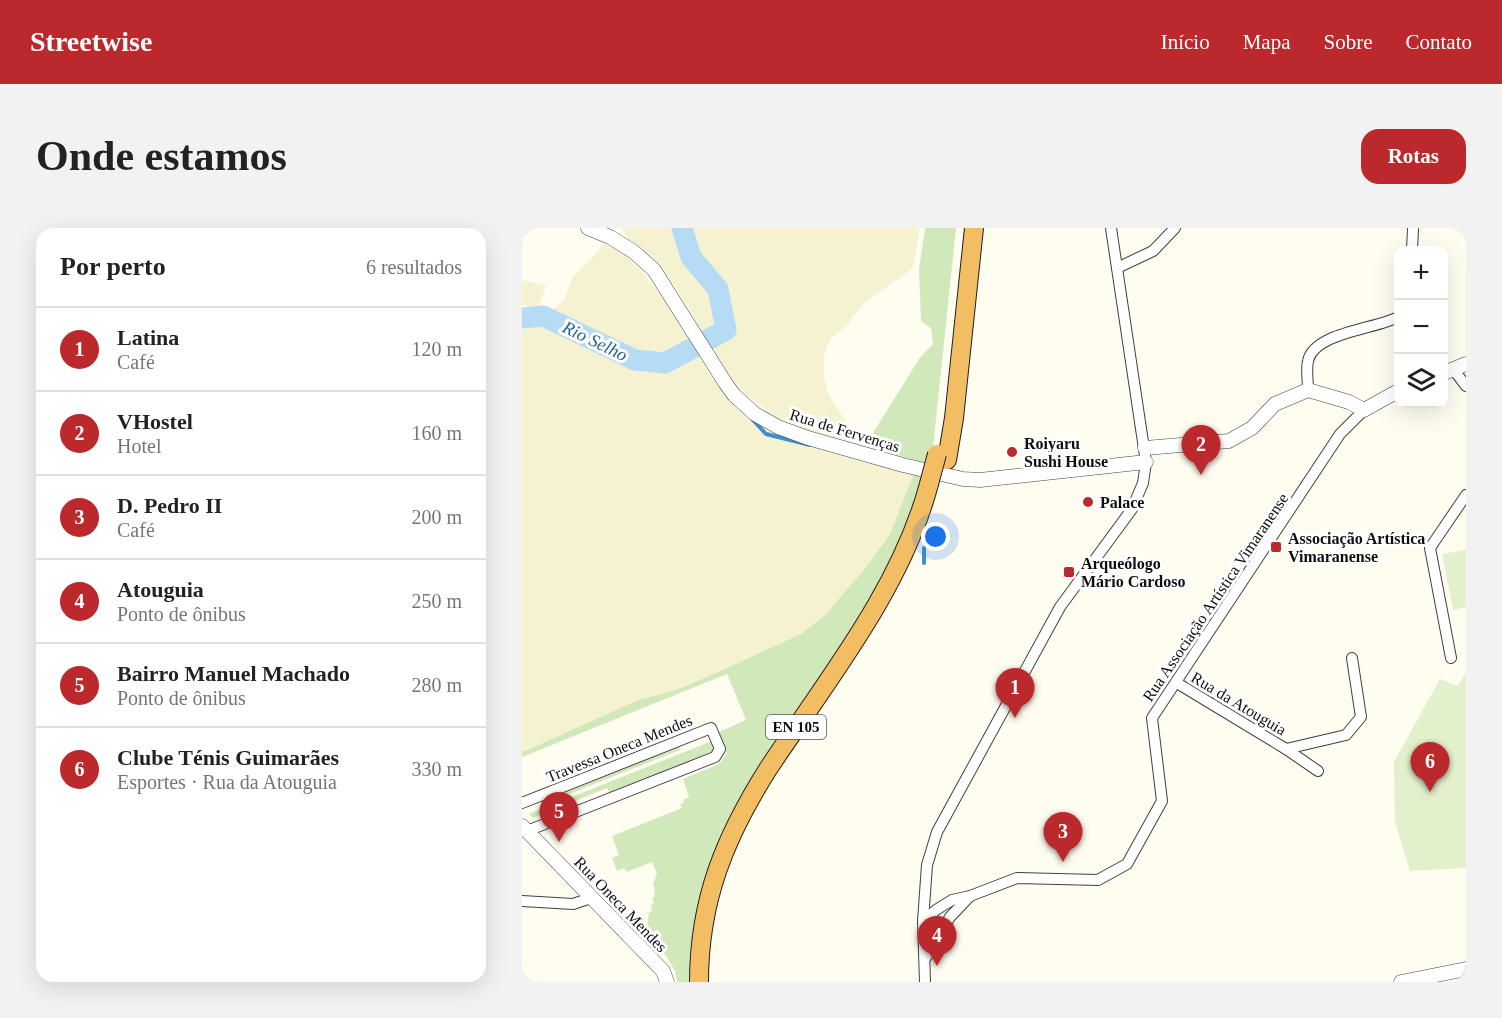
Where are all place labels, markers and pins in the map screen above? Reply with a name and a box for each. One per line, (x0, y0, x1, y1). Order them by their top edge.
pin: 2 (1182, 426, 1220, 475)
place label: Roiyaru Sushi House (1024, 435, 1108, 470)
marker: Roiyaru Sushi House (1005, 445, 1019, 459)
place label: Palace (1100, 494, 1144, 511)
marker: Palace (1081, 495, 1095, 509)
place label: Associação Artística Vimaranense (1288, 530, 1425, 565)
marker: Associação Artística Vimaranense (1269, 540, 1283, 554)
place label: Arqueólogo Mário Cardoso (1081, 555, 1185, 590)
marker: Arqueólogo Mário Cardoso (1062, 565, 1076, 579)
pin: 1 (996, 668, 1034, 718)
pin: 6 (1410, 742, 1450, 792)
pin: 5 (540, 792, 579, 842)
pin: 3 (1044, 812, 1082, 862)
pin: 4 (918, 916, 956, 966)

